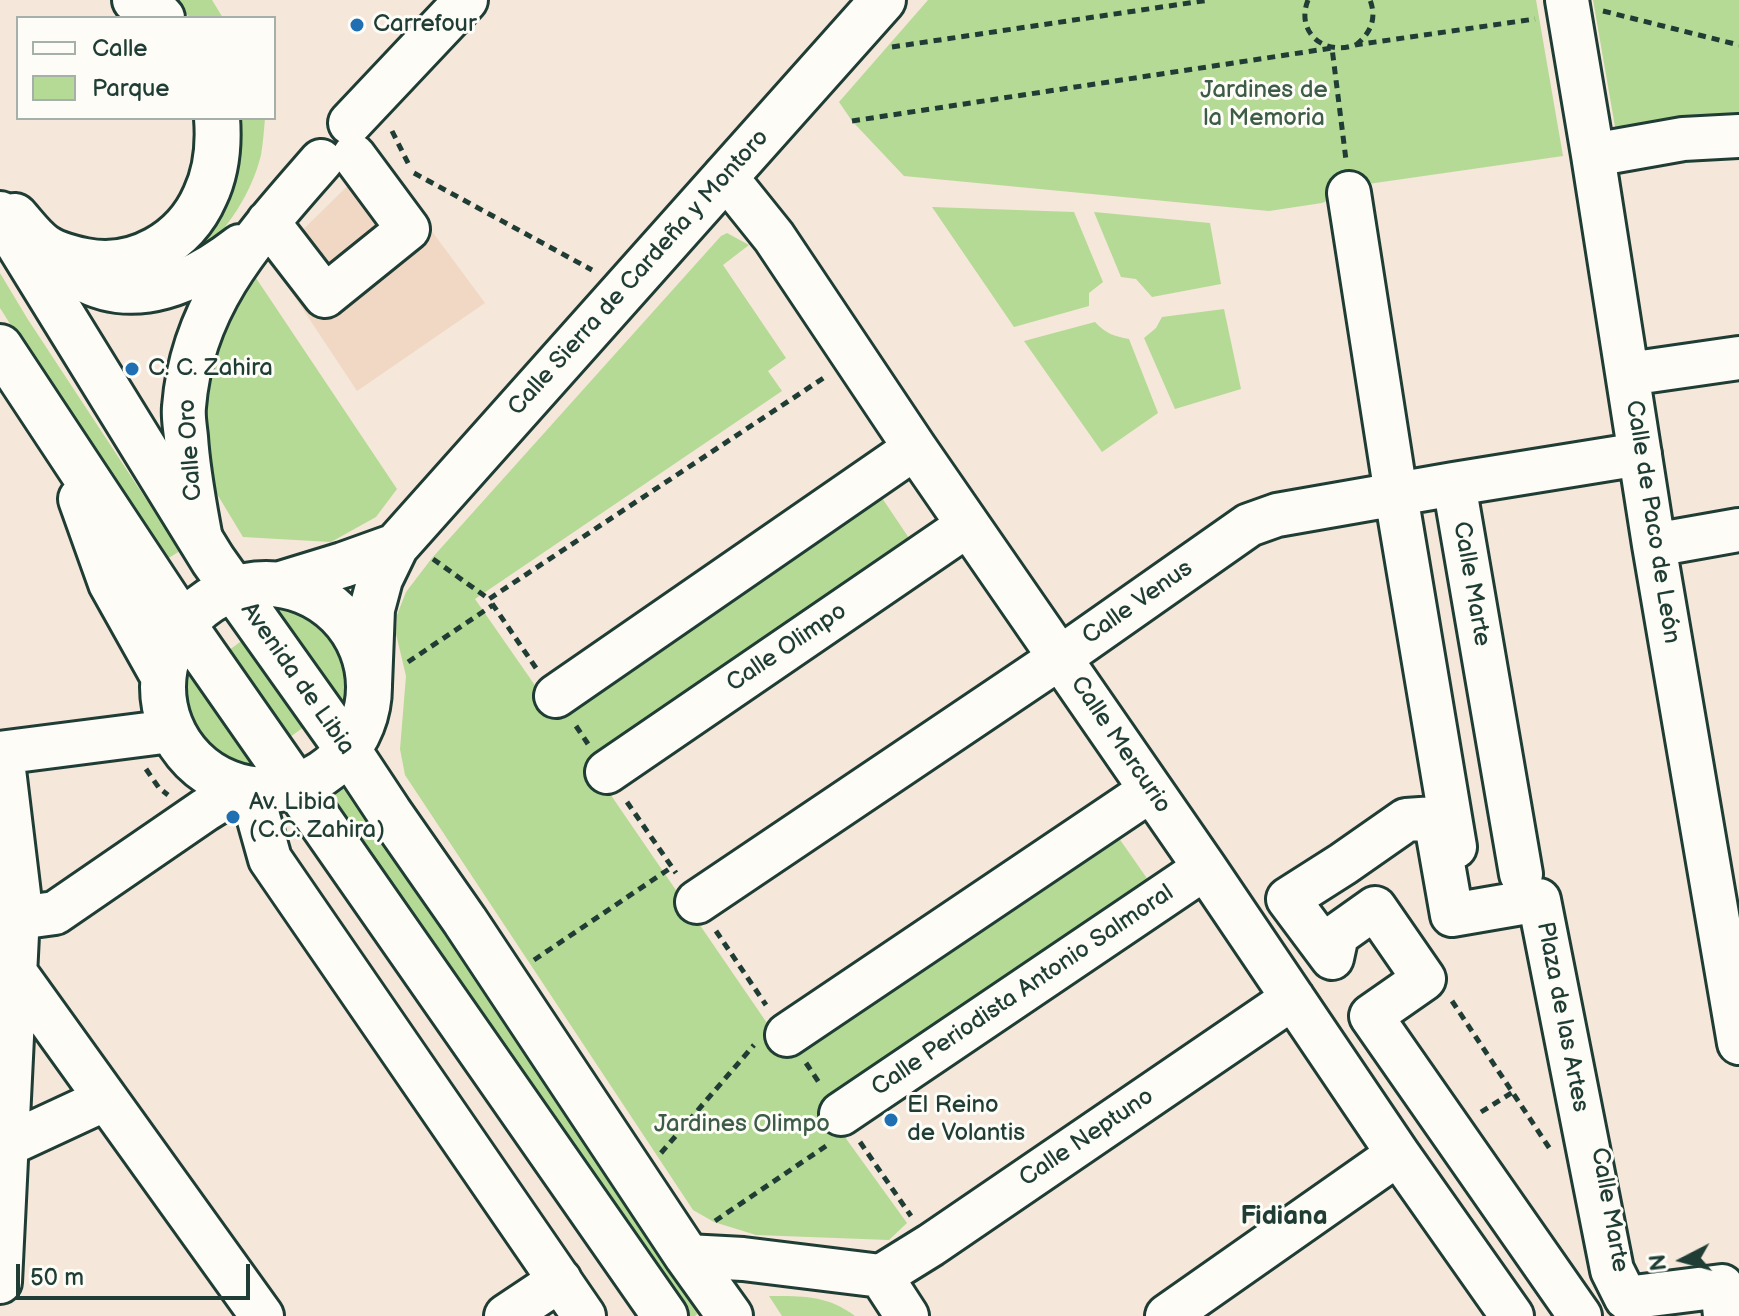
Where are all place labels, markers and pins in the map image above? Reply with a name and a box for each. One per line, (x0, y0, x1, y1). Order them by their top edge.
place label: Carrefour (373, 11, 477, 39)
marker: Carrefour (348, 16, 366, 34)
place label: C. C. Zahira (148, 355, 273, 383)
marker: C. C. Zahira (123, 360, 141, 378)
place label: Av. Libia (C.C. Zahira) (249, 789, 385, 845)
marker: Av. Libia (C.C. Zahira) (224, 808, 242, 826)
place label: El Reino de Volantis (907, 1092, 1025, 1148)
marker: El Reino de Volantis (882, 1111, 900, 1129)

